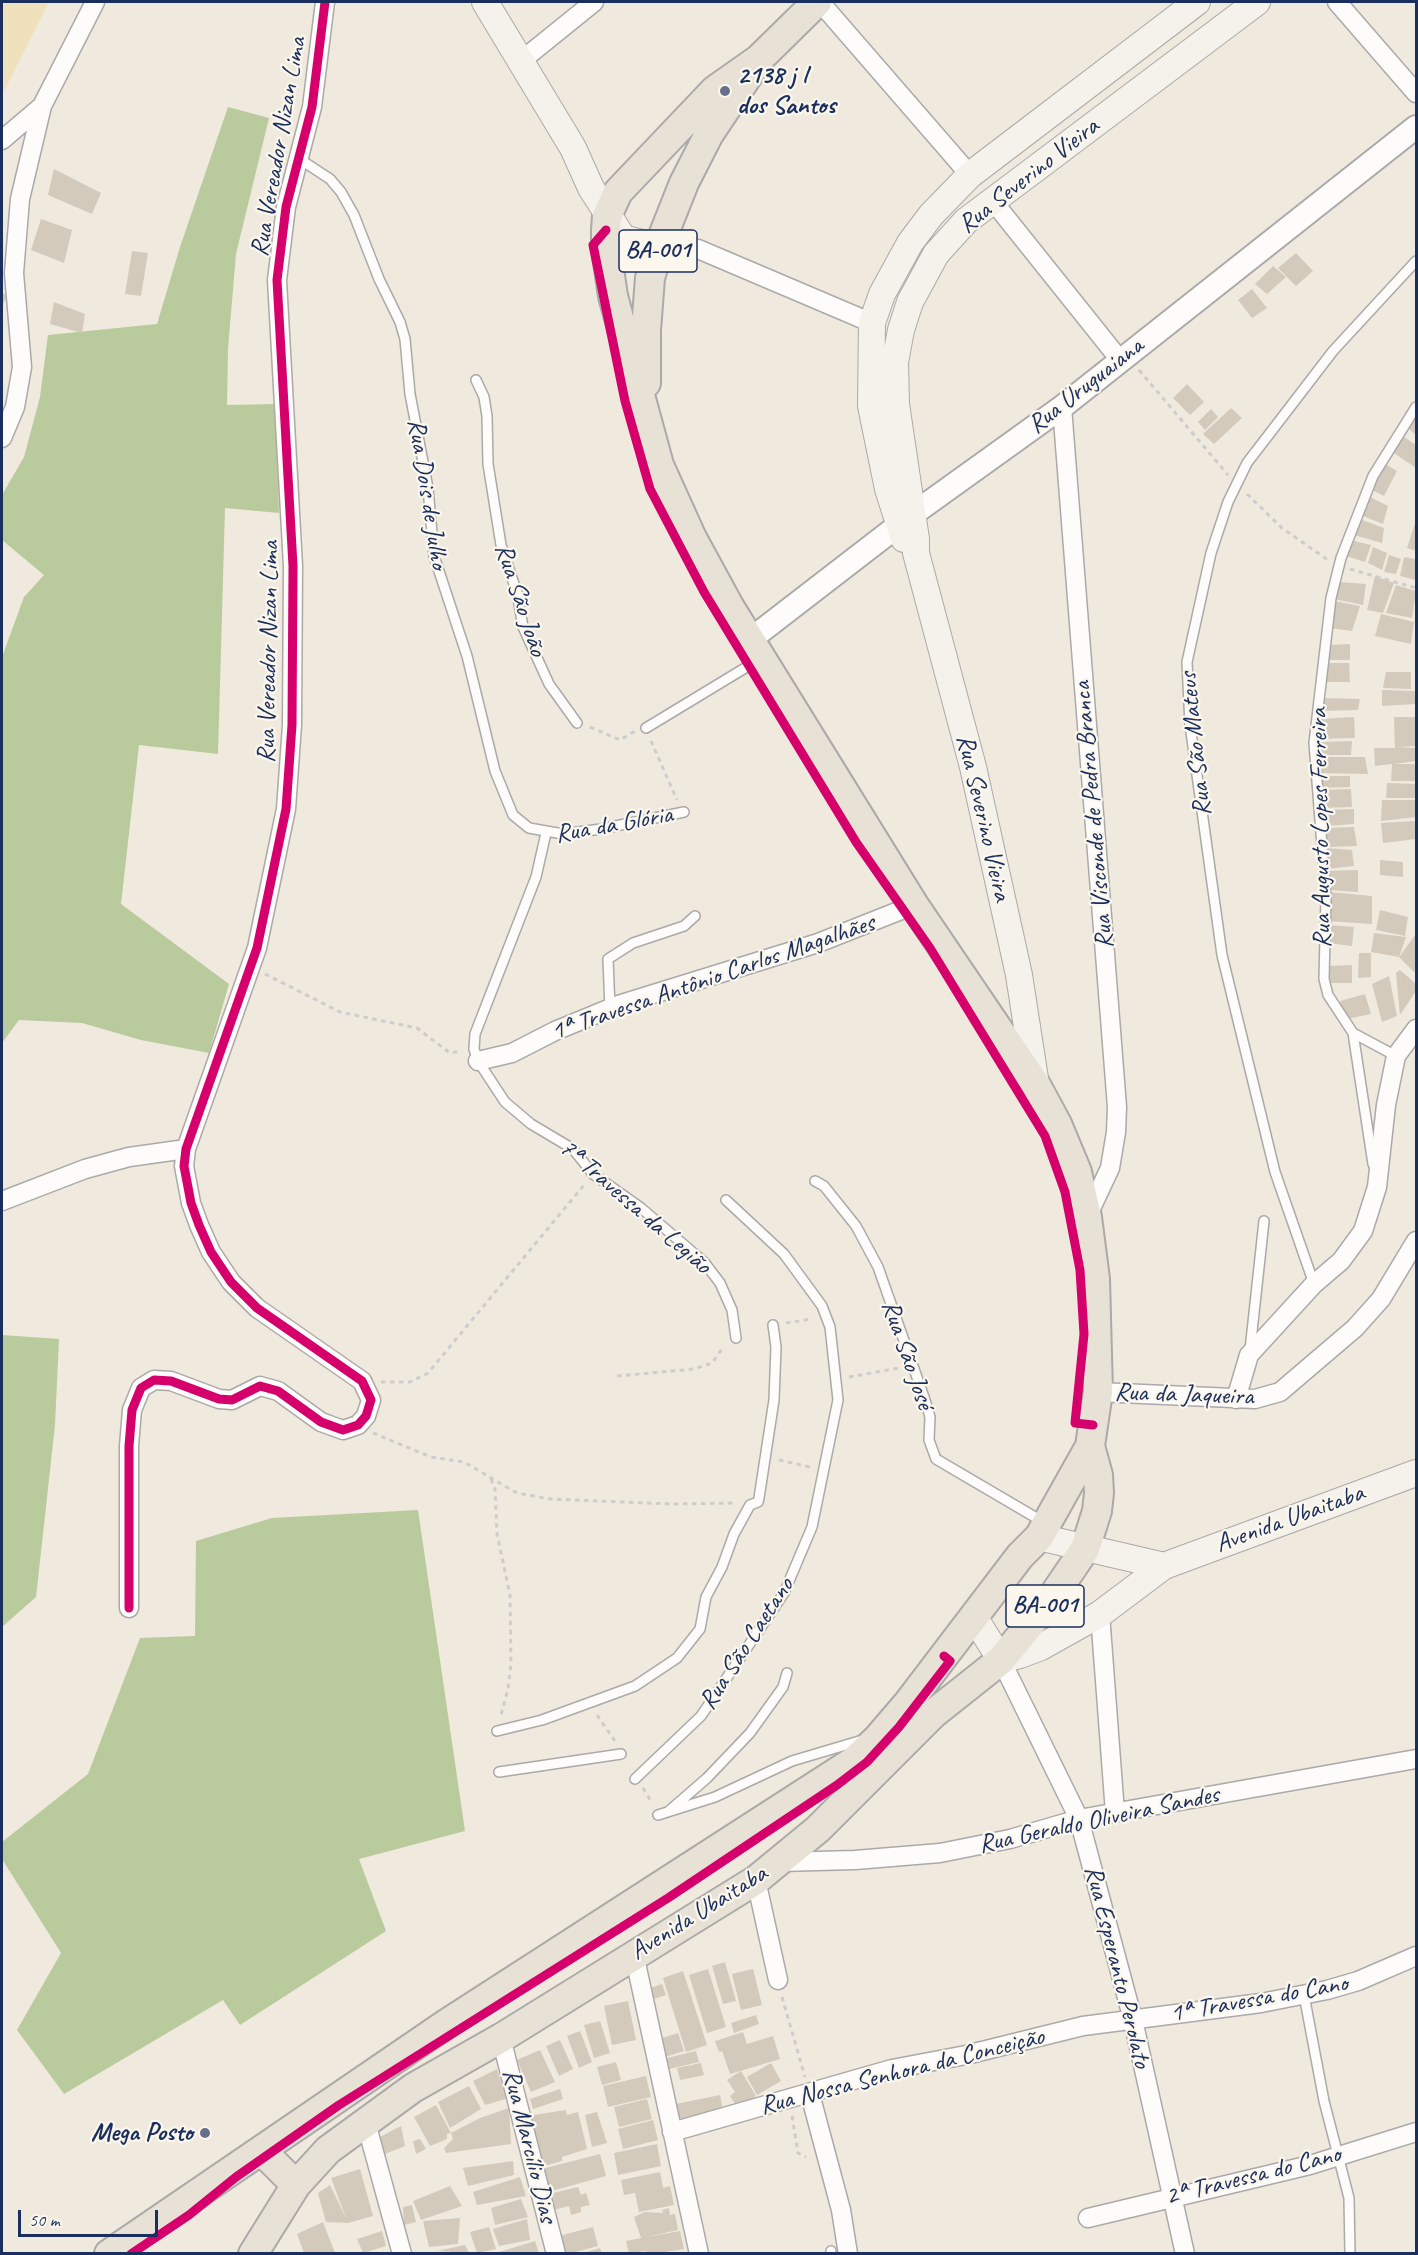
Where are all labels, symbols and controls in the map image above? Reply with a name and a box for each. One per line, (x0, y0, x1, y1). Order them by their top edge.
street label: Rua Vereador Nizan Lima (244, 35, 314, 259)
place label: 2138 j l dos Santos (737, 60, 836, 122)
marker: 2138 j l dos Santos (718, 84, 732, 98)
street label: Rua Severino Vieira (952, 111, 1106, 241)
road number: BA-001 (619, 230, 697, 272)
street label: Rua Uruguaiana (1022, 331, 1150, 441)
street label: Rua Dois de Julho (400, 417, 454, 571)
street label: Rua São João (487, 540, 553, 660)
street label: Rua Vereador Nizan Lima (251, 541, 287, 763)
street label: Rua São Mateus (1173, 670, 1219, 818)
street label: Rua Visconde de Pedra Branca (1067, 680, 1121, 950)
street label: Rua Augusto Lopes Ferreira (1303, 708, 1339, 948)
street label: Rua Severino Vieira (949, 732, 1017, 904)
street label: Rua da Glória (553, 799, 675, 851)
street label: 1ª Travessa Antônio Carlos Magalhães (547, 908, 879, 1048)
street label: 7ª Travessa da Legião (553, 1132, 717, 1282)
street label: Rua São José (874, 1296, 940, 1414)
street label: Rua da Jaqueira (1114, 1377, 1254, 1413)
street label: Avenida Ubaitaba (1211, 1478, 1369, 1560)
street label: Rua São Caetano (693, 1572, 801, 1716)
road number: BA-001 (1006, 1585, 1084, 1627)
street label: Rua Geraldo Oliveira Sandes (976, 1779, 1222, 1861)
street label: Avenida Ubaitaba (625, 1858, 773, 1968)
street label: Rua Esperanto Perolato (1077, 1863, 1157, 2071)
street label: 1ª Travessa do Cano (1168, 1968, 1350, 2030)
street label: Rua Nossa Senhora da Conceição (757, 2022, 1047, 2122)
street label: Rua Marcílio Dias (495, 2066, 563, 2226)
place label: Mega Posto (91, 2117, 193, 2149)
marker: Mega Posto (198, 2126, 212, 2140)
street label: 2ª Travessa do Cano (1162, 2139, 1344, 2213)
scale bar (21, 2198, 160, 2236)
text: 50 m (29, 2209, 60, 2231)

